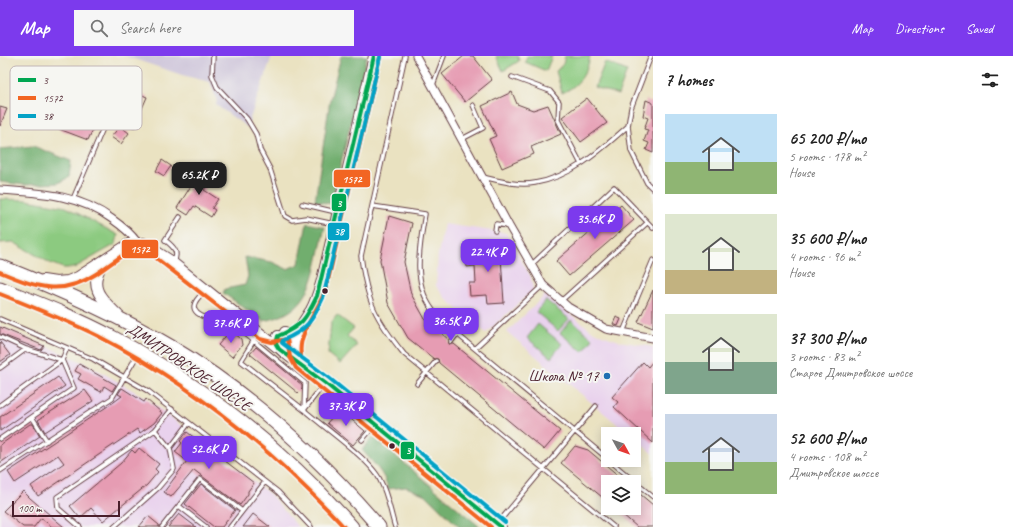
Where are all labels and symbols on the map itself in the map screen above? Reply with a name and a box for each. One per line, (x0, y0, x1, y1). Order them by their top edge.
legend (10, 66, 142, 130)
text: 3 (43, 73, 49, 87)
text: 1572 (43, 91, 64, 105)
text: 38 (43, 109, 54, 123)
pin: 65.2K ₽ (162, 162, 236, 196)
line badge: 1572 (333, 169, 371, 188)
text: 1572 (342, 172, 363, 186)
line badge: 3 (331, 193, 347, 212)
text: 3 (337, 196, 343, 210)
pin: 35.6K ₽ (558, 206, 632, 240)
line badge: 38 (327, 222, 350, 241)
text: 38 (334, 224, 346, 238)
line badge: 1572 (121, 239, 159, 259)
pin: 22.4K ₽ (451, 239, 525, 273)
text: 1572 (130, 242, 151, 256)
unlabelled marker (320, 286, 330, 296)
pin: 36.5K ₽ (414, 308, 488, 342)
pin: 37.6K ₽ (194, 310, 268, 344)
street label: ДМИТРОВСКОЕ ШОССЕ (123, 318, 256, 417)
place label: Школа № 17 (528, 366, 600, 386)
marker: Школа № 17 (602, 371, 612, 381)
pin: 37.3K ₽ (309, 393, 383, 427)
north arrow (601, 427, 641, 467)
pin: 52.6K ₽ (172, 436, 246, 470)
unlabelled marker (387, 441, 397, 451)
line badge: 3 (400, 441, 415, 460)
text: 3 (406, 443, 412, 457)
scale bar (12, 499, 120, 518)

